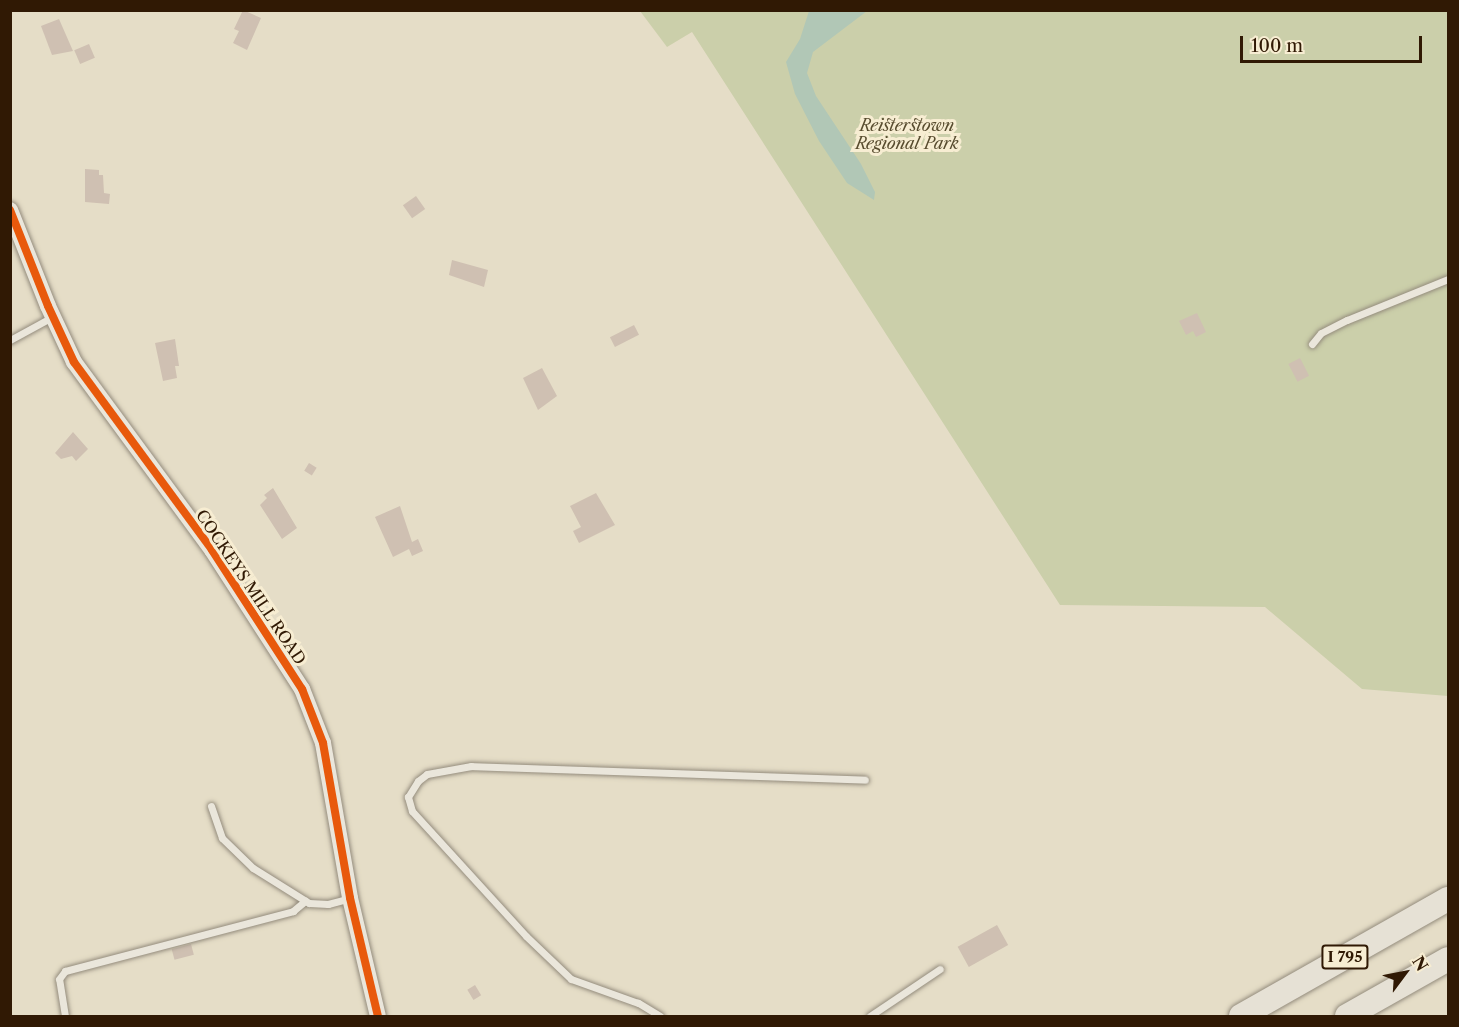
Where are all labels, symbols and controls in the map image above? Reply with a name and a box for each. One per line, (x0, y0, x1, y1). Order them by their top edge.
scale bar (1243, 24, 1424, 62)
text: 100 m (1251, 35, 1303, 57)
park label: Reisterstown Regional Park (855, 115, 959, 153)
street label: COCKEYS MILL ROAD (192, 506, 310, 668)
north arrow (1375, 943, 1435, 1003)
road number: I 795 (1321, 945, 1369, 969)
text: N (1408, 952, 1432, 975)

